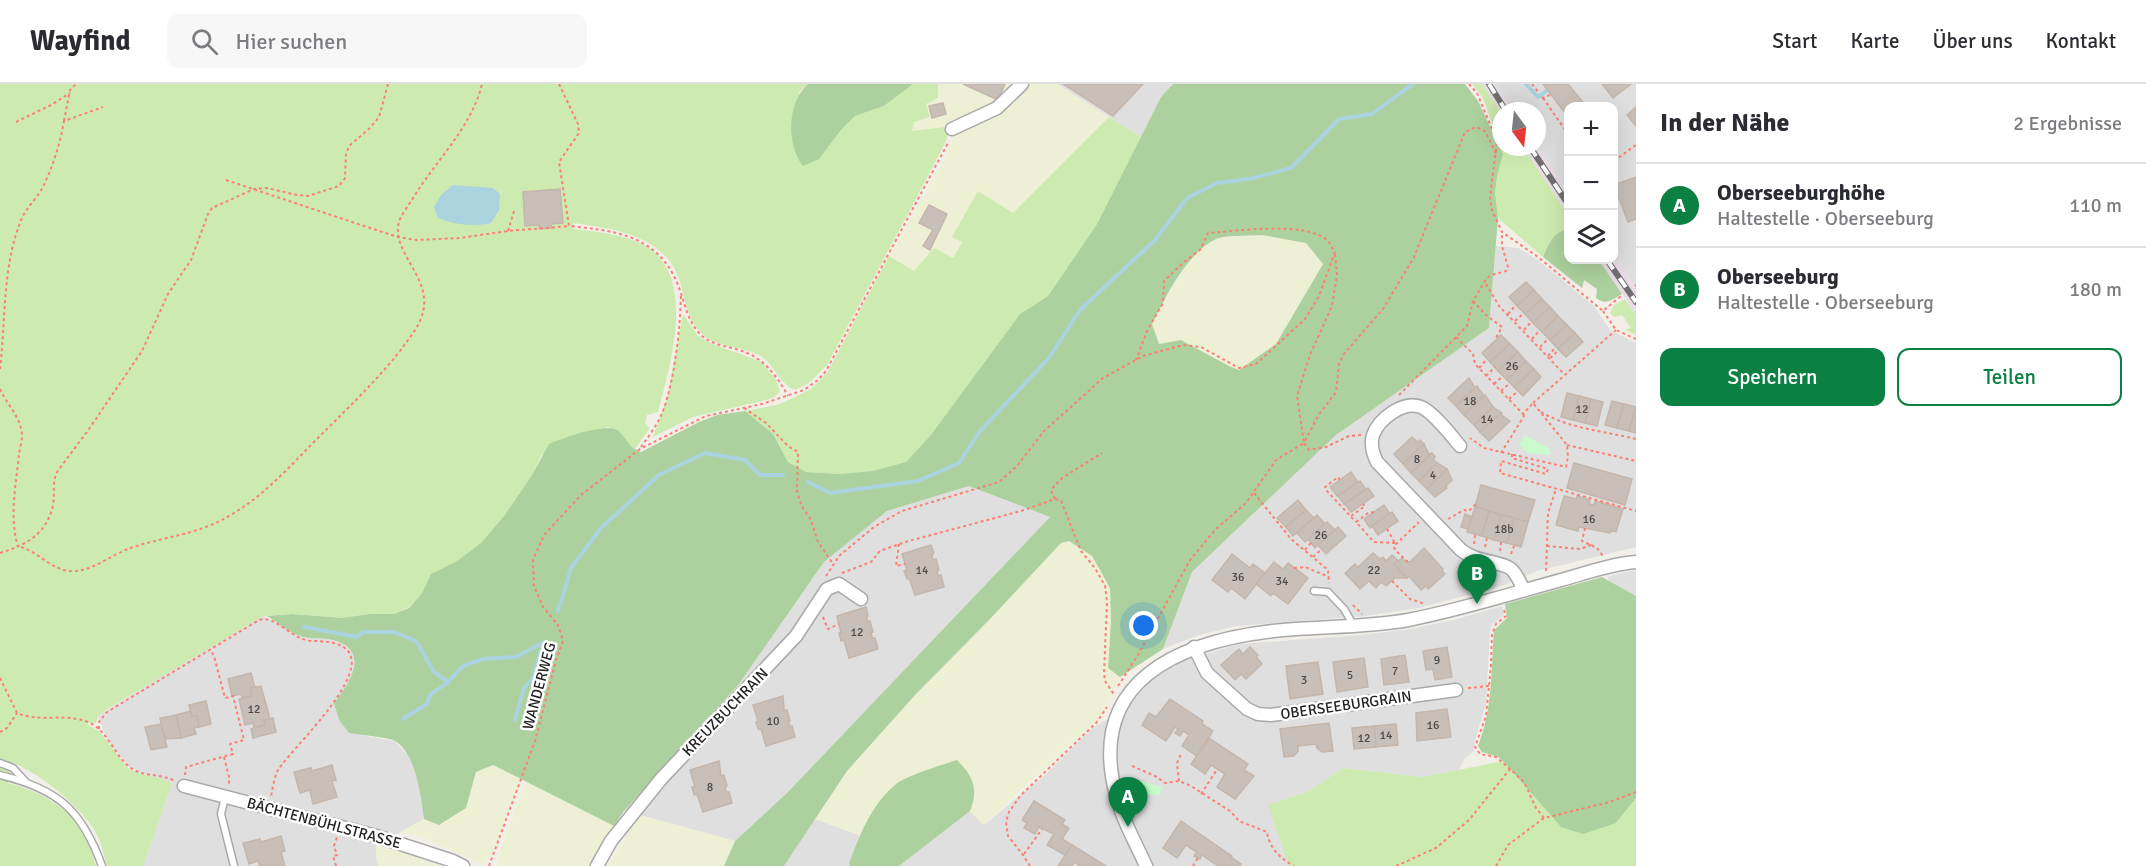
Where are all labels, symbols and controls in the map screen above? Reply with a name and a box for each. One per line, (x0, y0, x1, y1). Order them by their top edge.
search box (167, 14, 587, 68)
text: Wayfind (30, 24, 131, 58)
icon: search (188, 25, 221, 58)
text: Hier suchen (236, 28, 347, 55)
text: Start (1772, 28, 1817, 54)
text: Karte (1850, 28, 1899, 54)
text: Über uns (1932, 28, 2013, 54)
text: Kontakt (2046, 28, 2116, 54)
north arrow (1492, 102, 1546, 156)
map controls (1564, 102, 1618, 264)
button: + (1564, 102, 1618, 156)
text: In der Nähe (1660, 107, 1790, 139)
text: 2 Ergebnisse (2013, 111, 2122, 136)
button: − (1564, 156, 1618, 210)
text: Oberseeburghöhe (1717, 179, 1885, 206)
text: A (1673, 193, 1686, 218)
text: 110 m (2069, 193, 2122, 218)
text: Haltestelle · Oberseeburg (1717, 206, 1934, 231)
button: layers (1564, 210, 1618, 264)
text: Oberseeburg (1717, 263, 1839, 290)
text: B (1673, 277, 1686, 302)
text: 180 m (2069, 277, 2122, 302)
text: Haltestelle · Oberseeburg (1717, 290, 1934, 315)
button: Speichern (1660, 348, 1885, 406)
button: Teilen (1897, 348, 2122, 406)
house number: 26 (1506, 359, 1518, 374)
house number: 18 (1464, 394, 1476, 409)
house number: 12 (1576, 402, 1588, 417)
house number: 14 (1481, 412, 1494, 427)
house number: 8 (1414, 452, 1420, 467)
house number: 4 (1430, 468, 1437, 483)
house number: 16 (1583, 512, 1595, 527)
house number: 18b (1494, 522, 1514, 537)
house number: 26 (1315, 528, 1327, 543)
pin: B (1458, 554, 1496, 604)
house number: 14 (916, 563, 929, 578)
house number: 22 (1368, 563, 1380, 578)
house number: 36 (1232, 570, 1244, 585)
house number: 34 (1276, 574, 1289, 589)
your location (1129, 611, 1158, 640)
house number: 12 (851, 625, 863, 640)
street label: WANDERWEG (519, 640, 559, 732)
house number: 9 (1434, 653, 1440, 668)
street label: KREUZBUCHRAIN (678, 664, 772, 760)
house number: 7 (1392, 664, 1398, 679)
house number: 5 (1347, 668, 1353, 683)
house number: 3 (1301, 673, 1307, 688)
street label: OBERSEEBURGRAIN (1279, 687, 1413, 723)
house number: 12 (248, 702, 260, 717)
house number: 10 (767, 714, 779, 729)
house number: 16 (1427, 718, 1439, 733)
house number: 14 (1380, 728, 1393, 743)
house number: 12 (1358, 731, 1370, 746)
pin: A (1108, 778, 1148, 827)
house number: 8 (707, 780, 713, 795)
street label: BÄCHTENBÜHLSTRASSE (245, 794, 403, 852)

